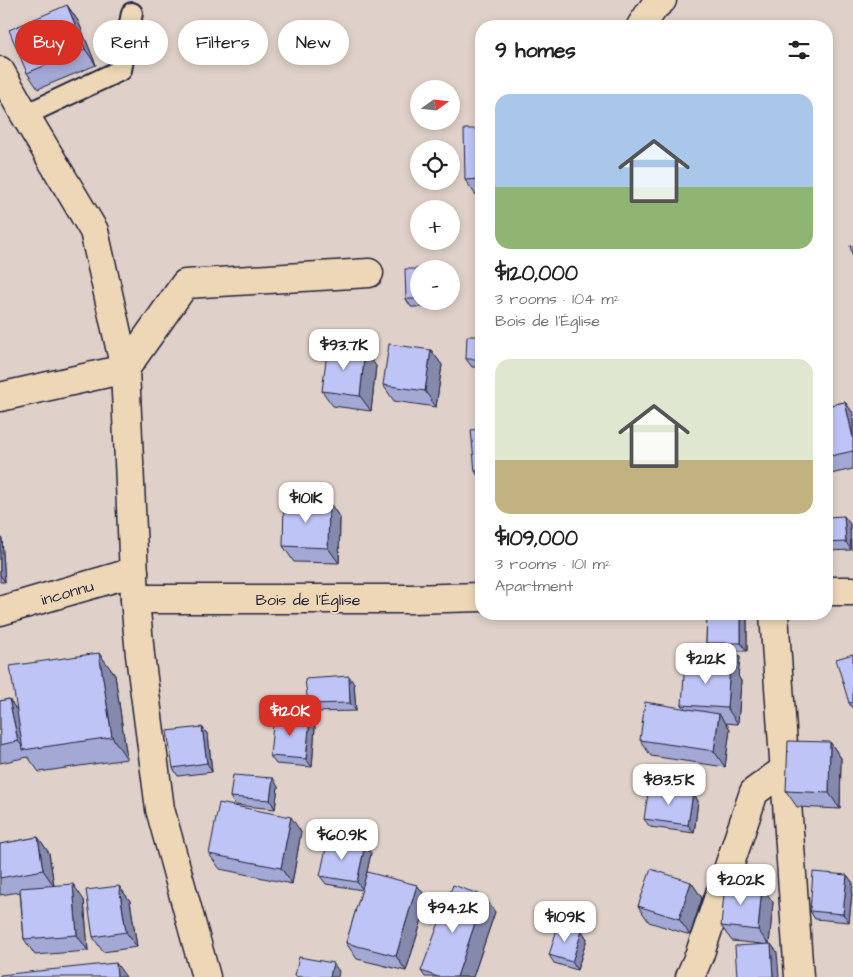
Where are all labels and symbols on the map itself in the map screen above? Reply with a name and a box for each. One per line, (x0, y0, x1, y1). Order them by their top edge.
north arrow (410, 80, 460, 130)
pin: $93.7K (303, 328, 385, 371)
pin: $101K (271, 482, 341, 524)
street label: inconnu (38, 575, 96, 611)
street label: Bois de l'Église (256, 589, 361, 612)
pin: $212K (671, 642, 741, 685)
pin: $120K (255, 694, 325, 737)
pin: $83.5K (628, 764, 710, 806)
pin: $60.9K (301, 818, 383, 861)
pin: $202K (706, 864, 776, 906)
pin: $94.2K (412, 892, 494, 934)
pin: $109K (530, 900, 600, 943)

